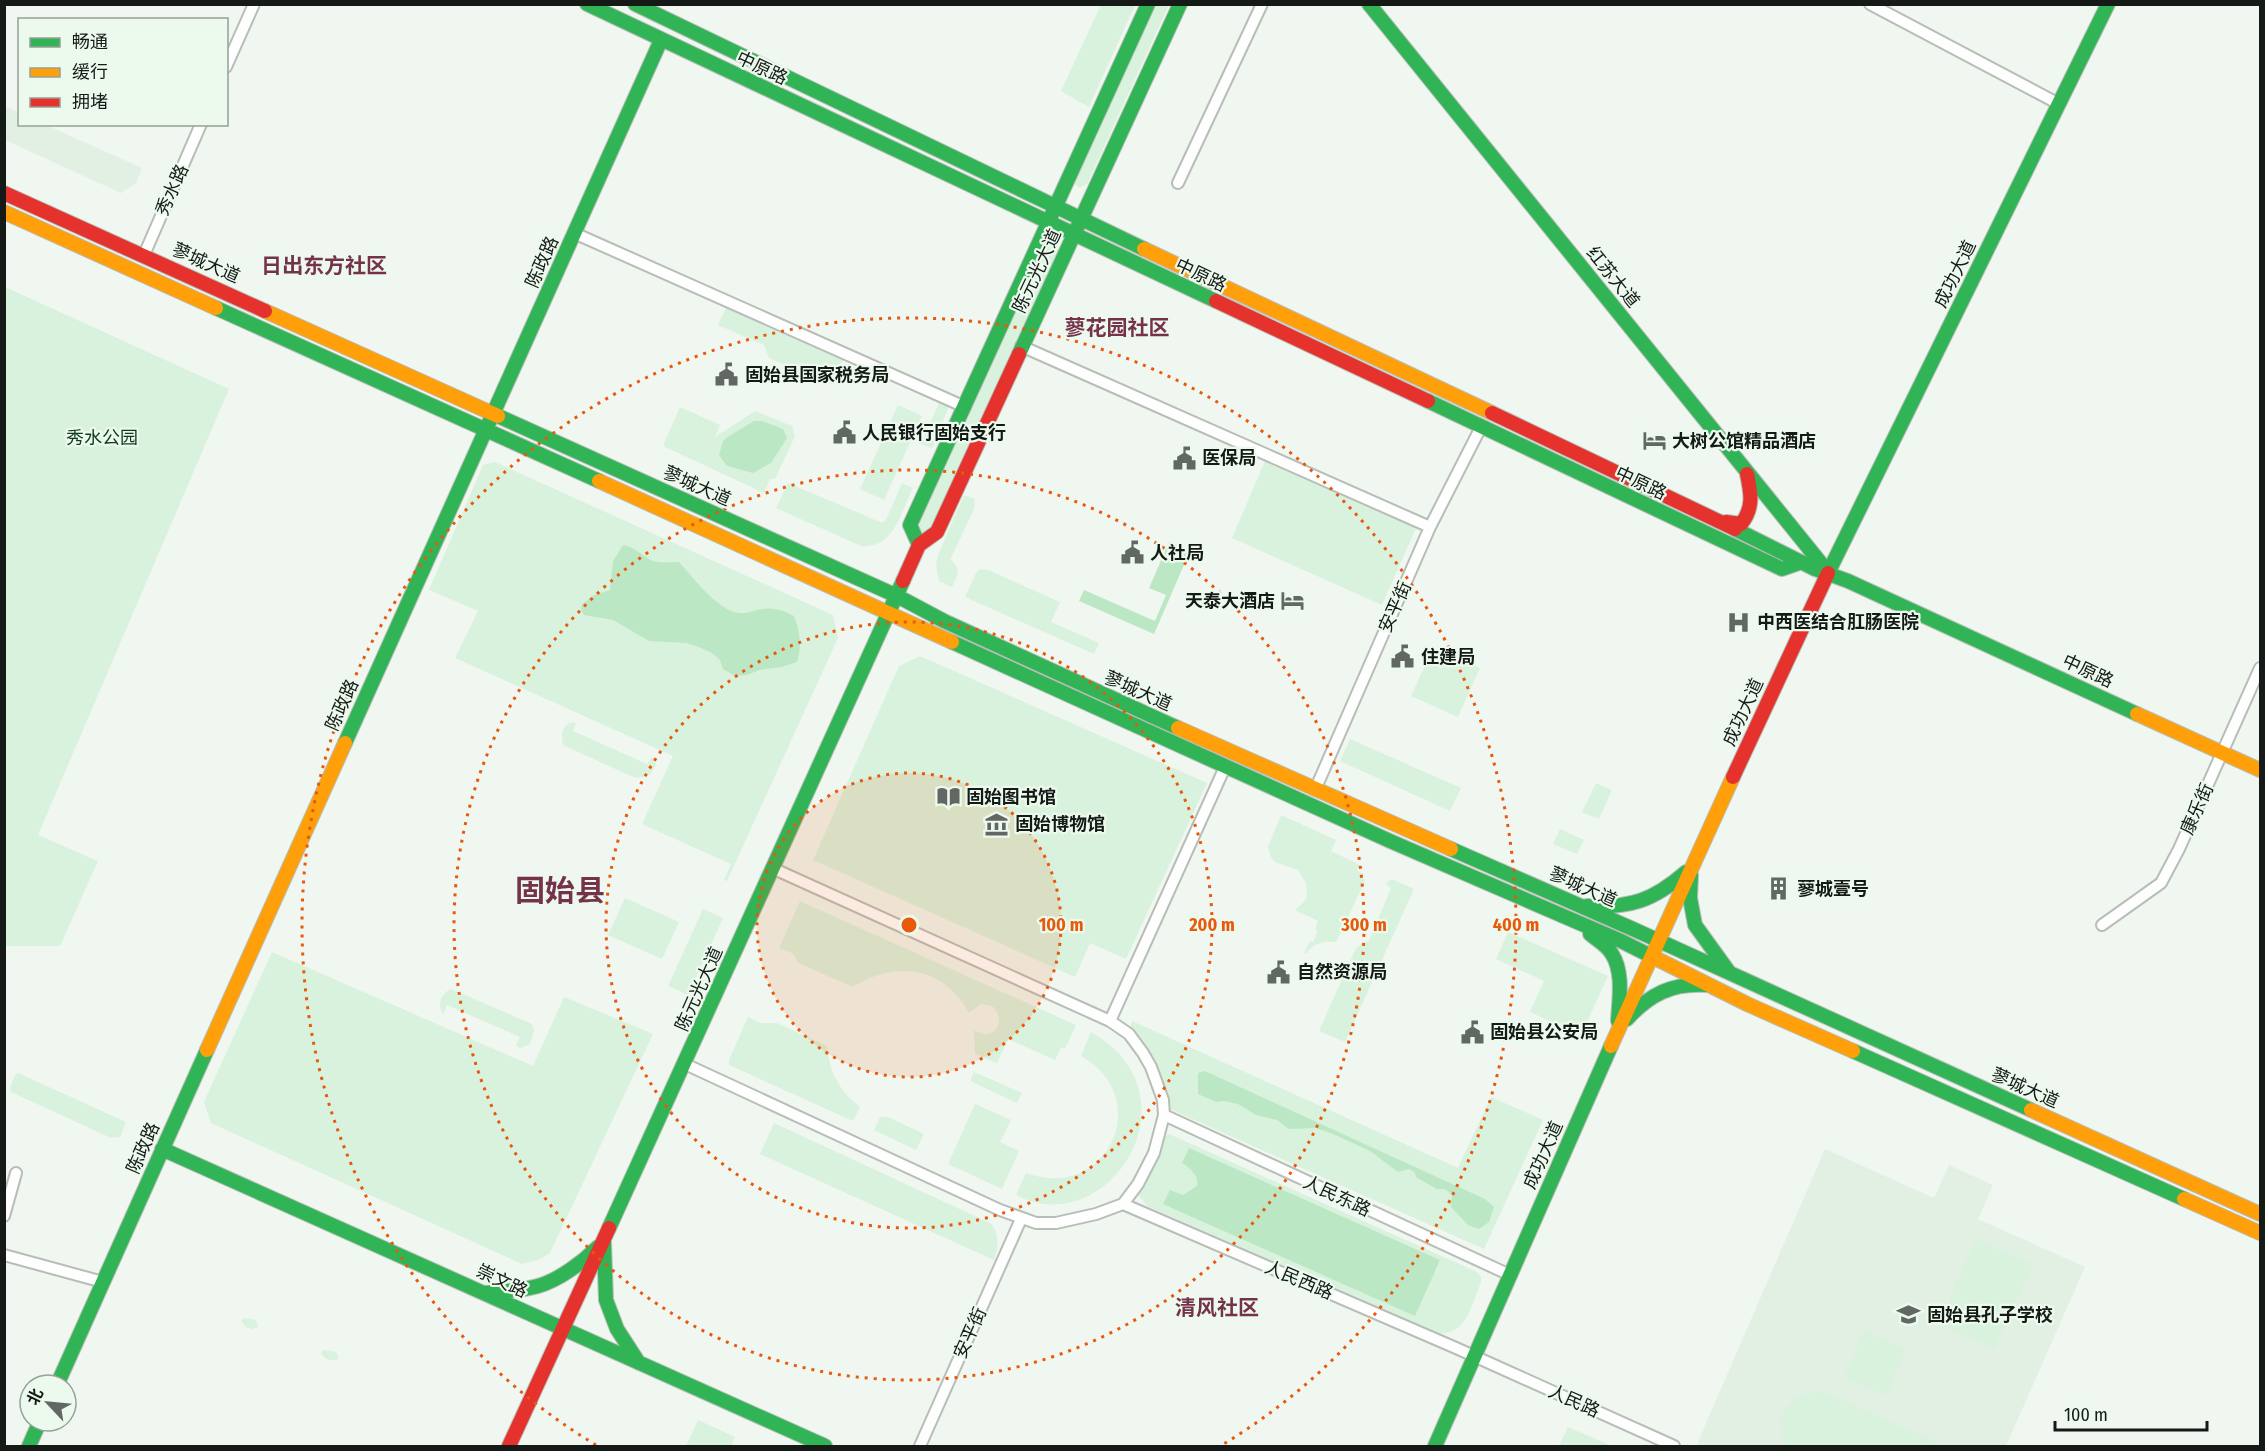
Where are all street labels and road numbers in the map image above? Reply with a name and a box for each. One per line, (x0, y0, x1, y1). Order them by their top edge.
street label: 中原路 (733, 47, 791, 89)
street label: 秀水路 (151, 161, 193, 219)
street label: 陈元光大道 (1008, 226, 1066, 316)
street label: 陈政路 (521, 233, 563, 291)
street label: 成功大道 (1929, 237, 1981, 311)
street label: 蓼城大道 (169, 238, 243, 288)
street label: 红苏大道 (1582, 242, 1644, 312)
street label: 中原路 (1172, 254, 1230, 296)
street label: 蓼城大道 (660, 461, 734, 511)
street label: 中原路 (1612, 462, 1670, 504)
street label: 安平街 (1374, 578, 1416, 636)
street label: 中原路 (2059, 650, 2117, 692)
street label: 蓼城大道 (1101, 666, 1175, 716)
street label: 成功大道 (1718, 675, 1768, 749)
street label: 陈政路 (321, 676, 363, 734)
street label: 康乐街 (2176, 780, 2218, 838)
street label: 蓼城大道 (1546, 862, 1620, 912)
street label: 陈元光大道 (671, 943, 727, 1035)
street label: 蓼城大道 (1988, 1063, 2062, 1113)
street label: 成功大道 (1518, 1118, 1568, 1192)
street label: 陈政路 (122, 1119, 164, 1177)
street label: 人民东路 (1300, 1171, 1374, 1221)
street label: 人民西路 (1262, 1256, 1336, 1304)
street label: 崇文路 (473, 1260, 531, 1302)
street label: 安平街 (949, 1304, 991, 1362)
street label: 人民路 (1545, 1380, 1603, 1422)

